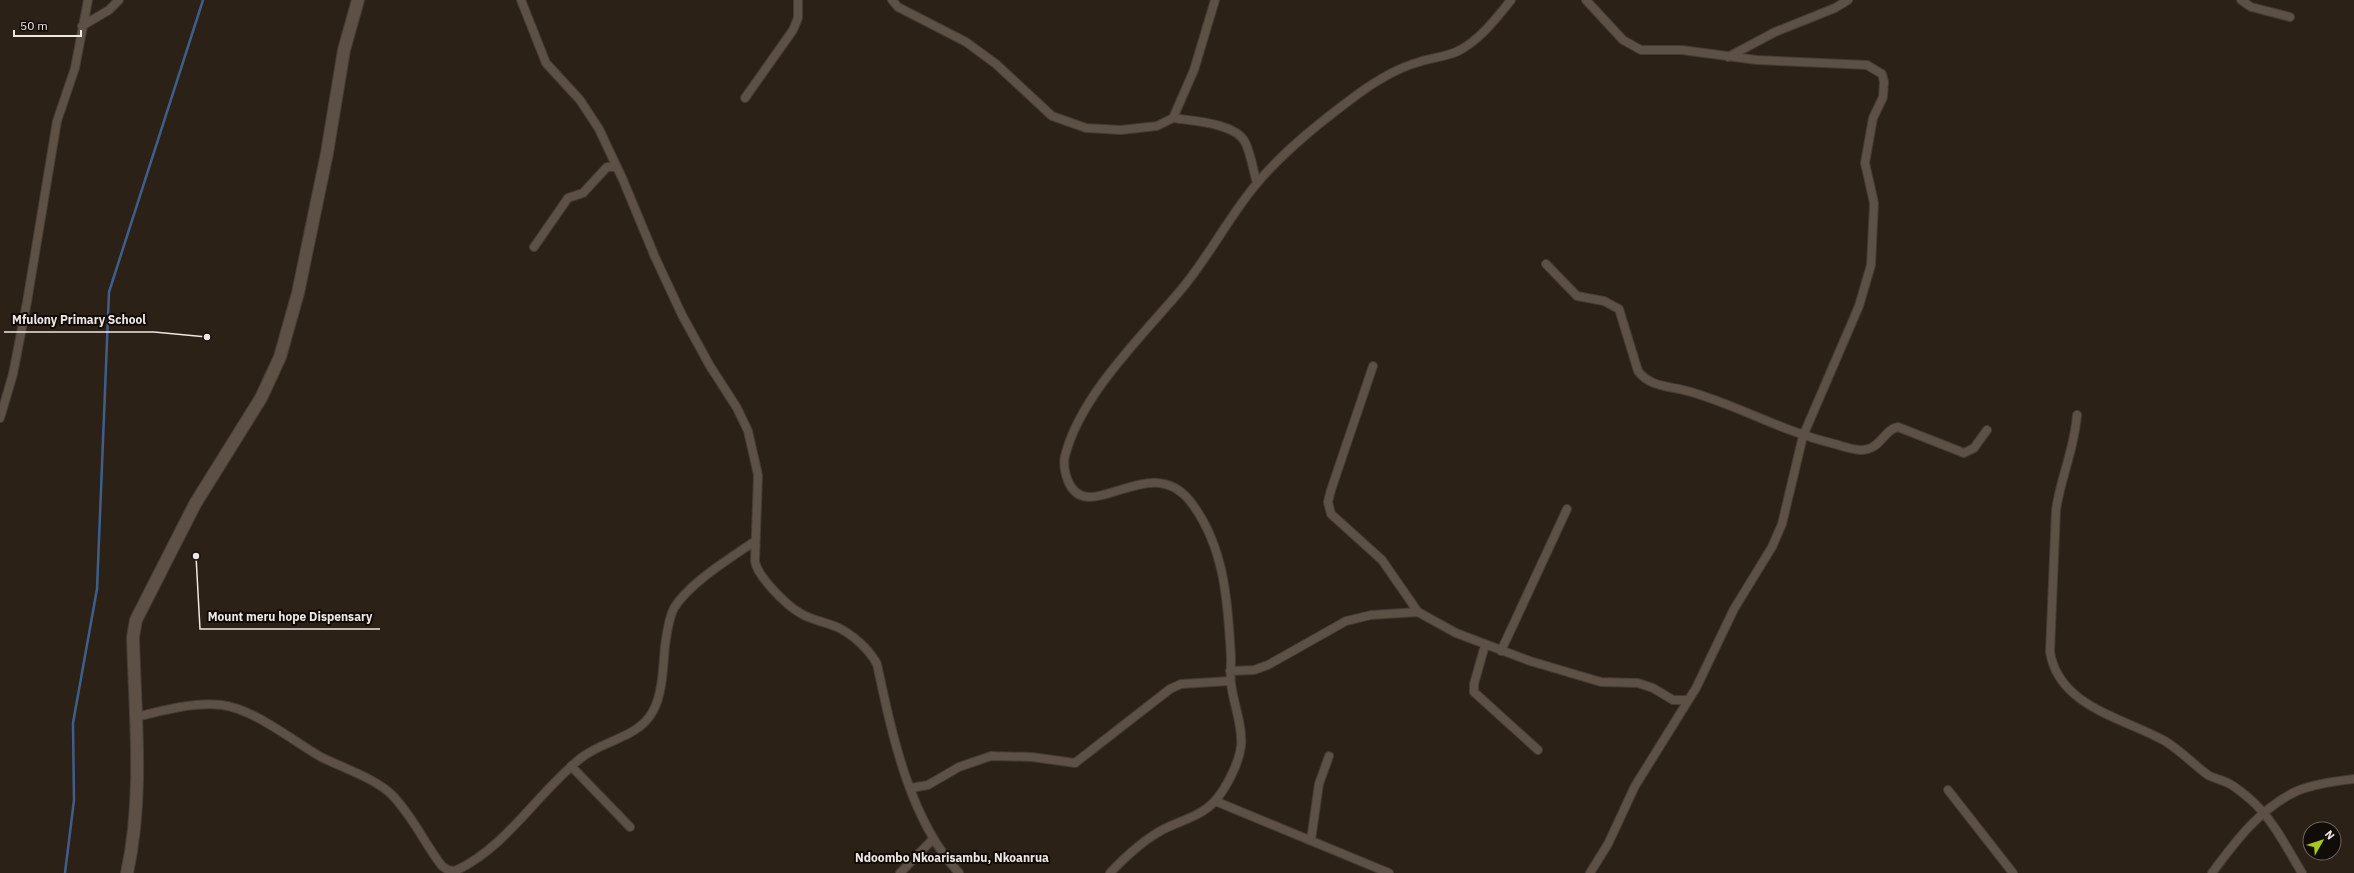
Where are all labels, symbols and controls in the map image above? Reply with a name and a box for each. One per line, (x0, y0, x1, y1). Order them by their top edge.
scale bar (14, 12, 81, 38)
text: 50 m (20, 18, 48, 33)
callout: Mfulony Primary School (4, 308, 154, 332)
text: Mfulony Primary School (12, 312, 146, 327)
callout: Mount meru hope Dispensary (200, 605, 380, 629)
text: Mount meru hope Dispensary (208, 609, 373, 624)
north arrow (2302, 821, 2342, 861)
text: N (2322, 827, 2338, 842)
district label: Ndoombo Nkoarisambu, Nkoanrua (855, 850, 1049, 865)

